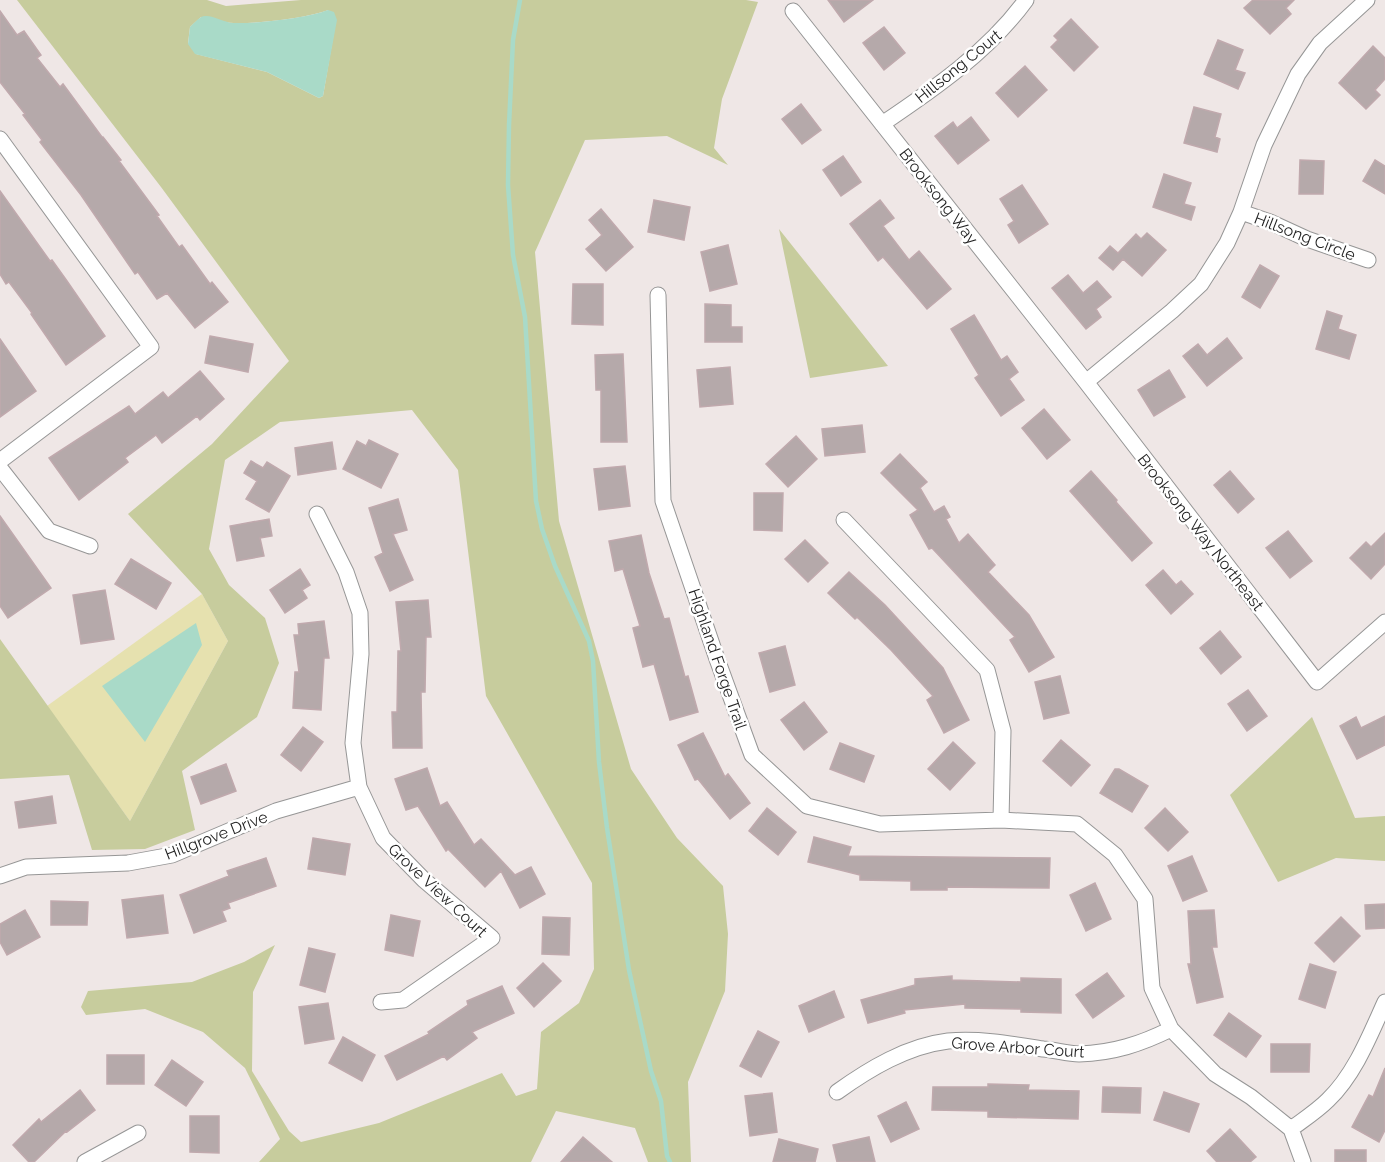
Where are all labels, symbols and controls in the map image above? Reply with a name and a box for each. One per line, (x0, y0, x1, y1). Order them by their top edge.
street label: Hillsong Court (911, 25, 1006, 107)
street label: Brooksong Way (895, 145, 982, 248)
street label: Hillsong Circle (1252, 208, 1358, 264)
street label: Brooksong Way Northeast (1134, 450, 1268, 615)
street label: Highland Forge Trail (684, 586, 751, 733)
street label: Hillgrove Drive (162, 807, 270, 864)
street label: Grove View Court (384, 840, 492, 942)
street label: Grove Arbor Court (951, 1033, 1086, 1062)

